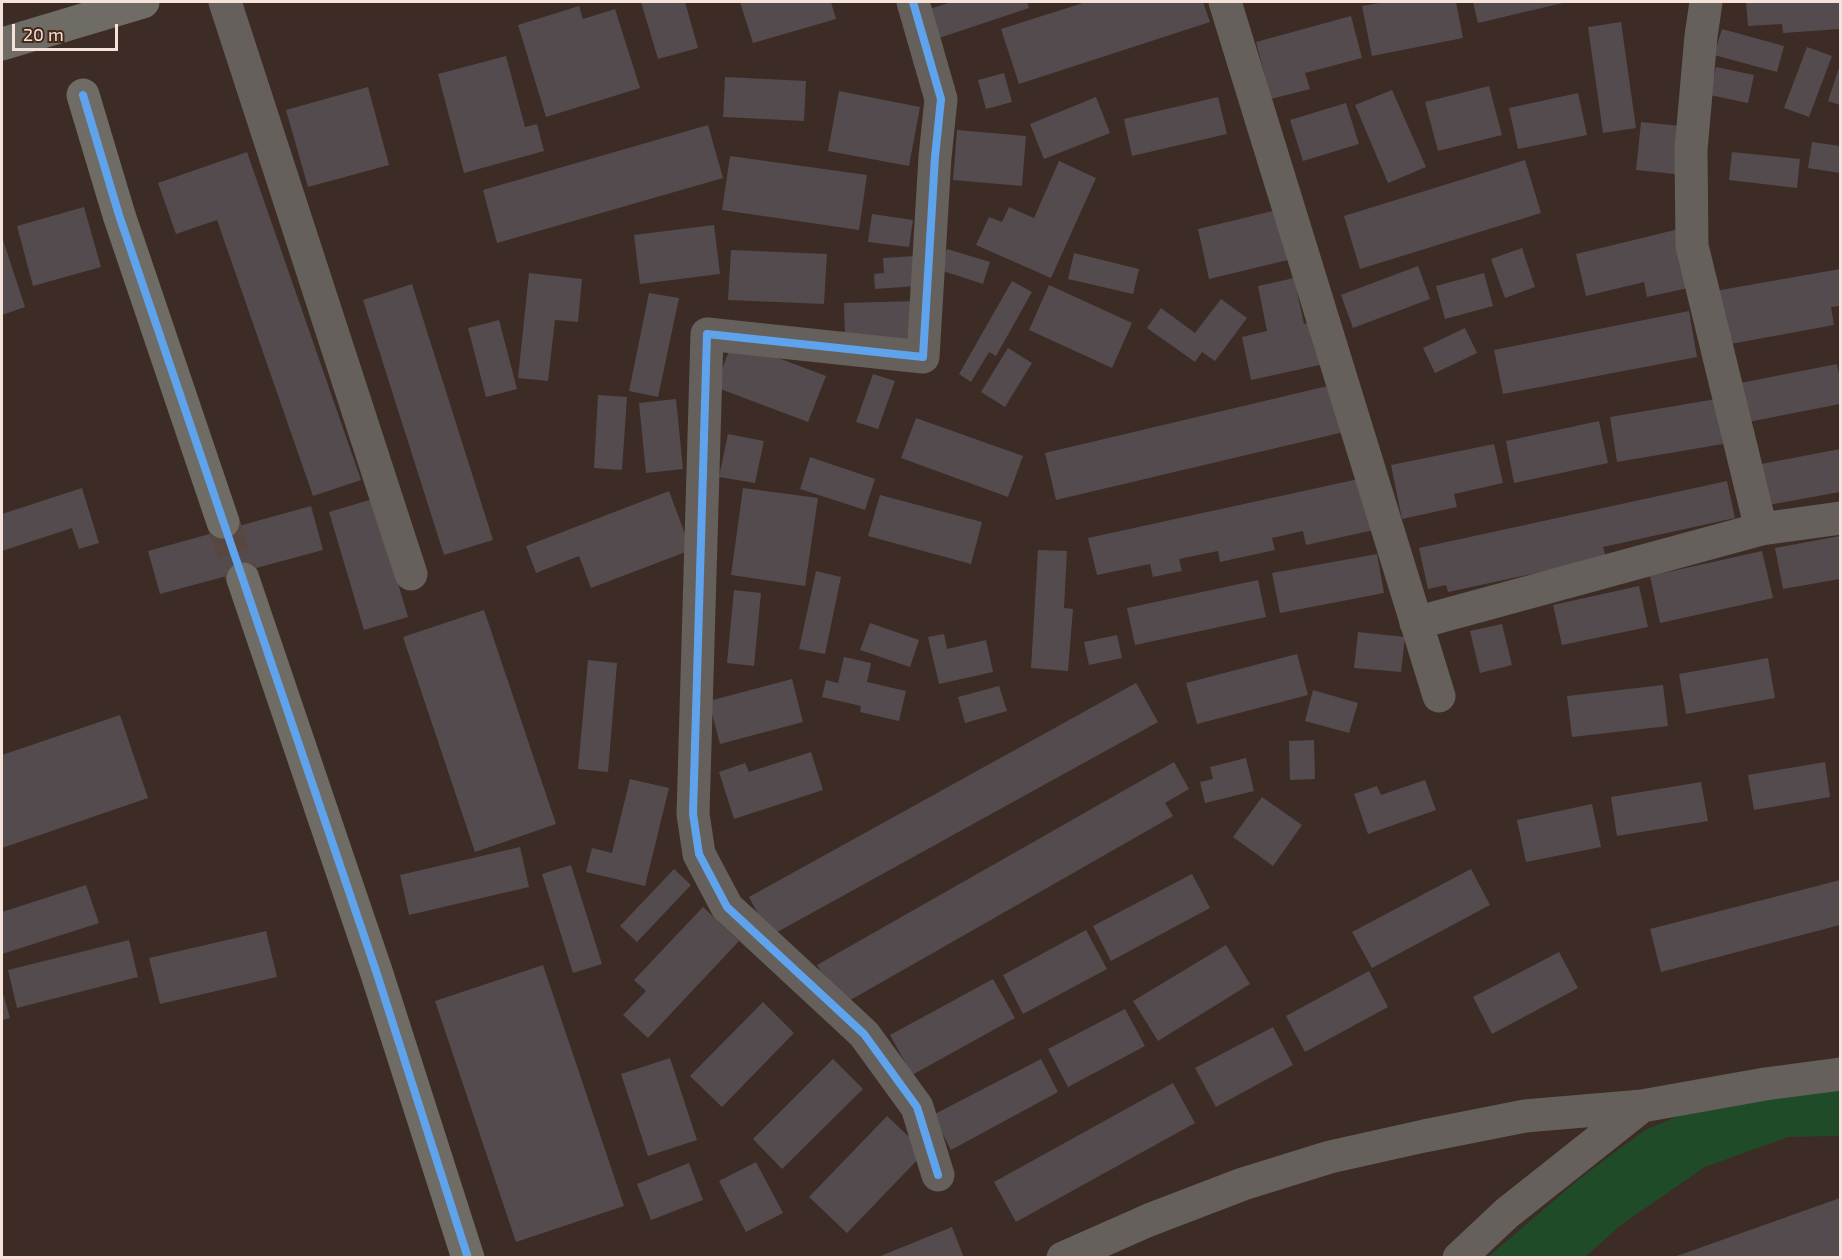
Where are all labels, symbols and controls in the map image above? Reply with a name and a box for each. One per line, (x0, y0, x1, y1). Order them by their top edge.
scale bar (15, 12, 122, 50)
text: 20 m (23, 23, 64, 45)

